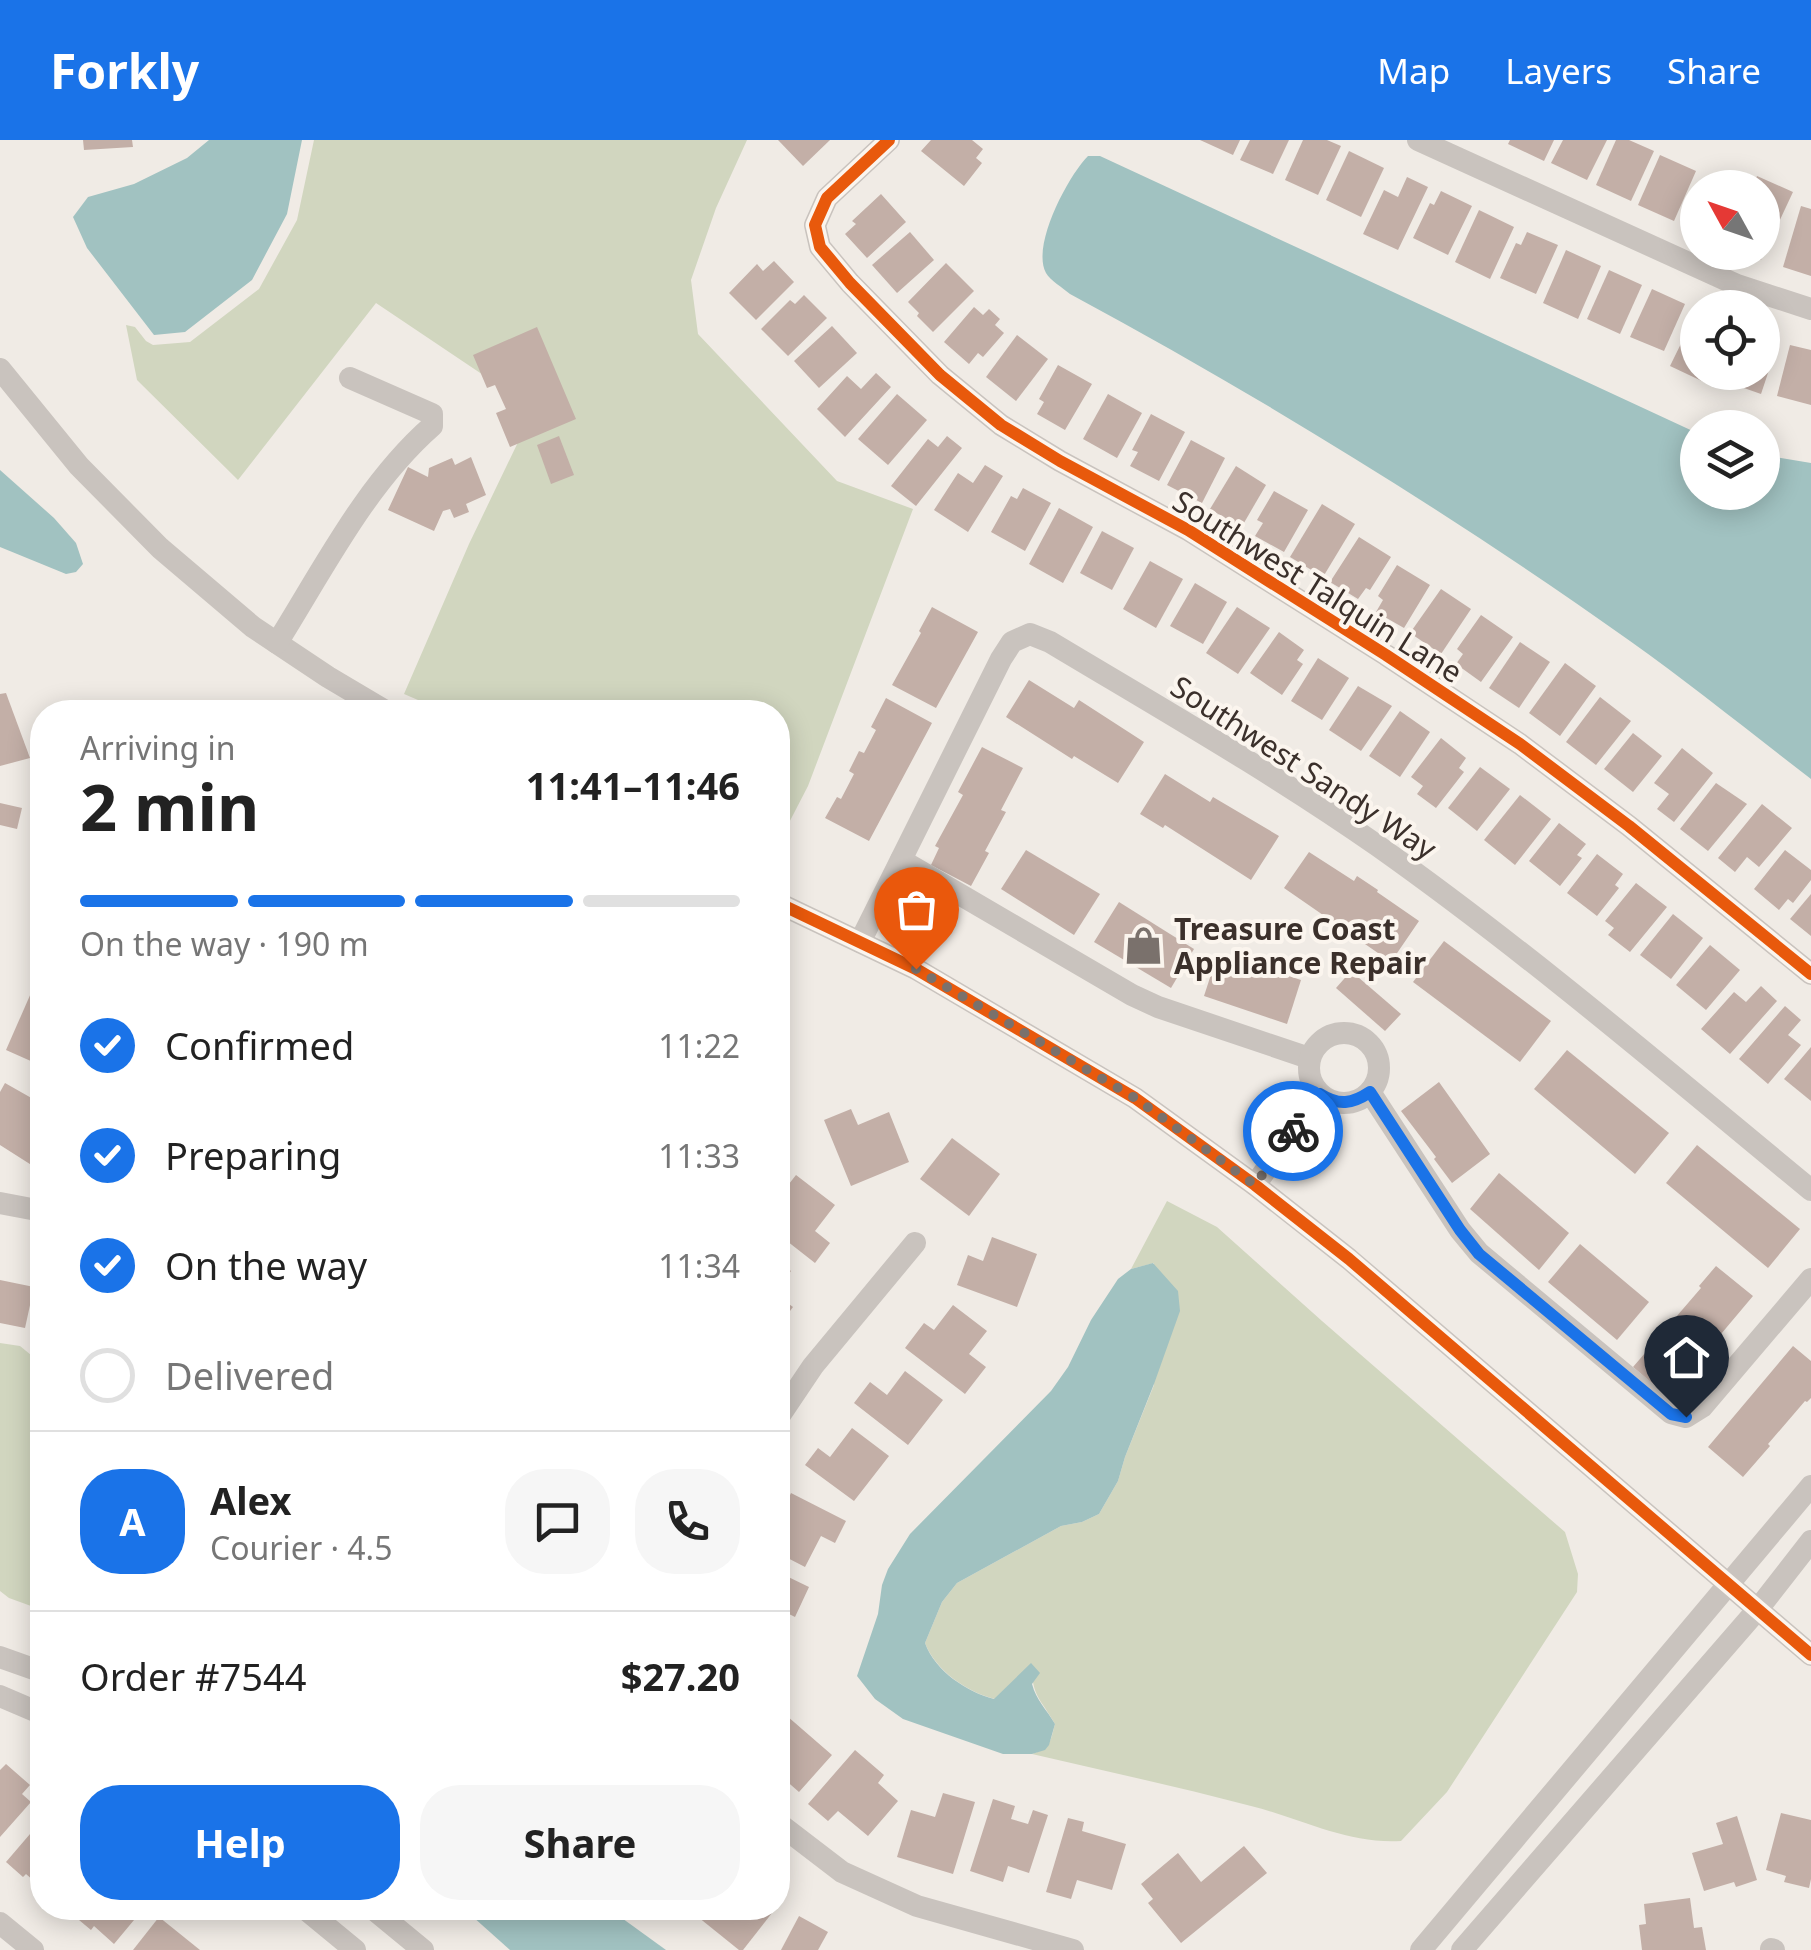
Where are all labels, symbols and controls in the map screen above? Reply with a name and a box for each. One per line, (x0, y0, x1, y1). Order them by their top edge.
text: Forkly (50, 38, 199, 103)
text: Map (1377, 47, 1450, 94)
text: Layers (1505, 47, 1612, 94)
text: Share (1667, 47, 1761, 94)
north arrow (1680, 170, 1780, 270)
map controls (1680, 170, 1780, 510)
button: locate (1680, 290, 1780, 390)
button: layers (1680, 410, 1780, 510)
street label: Southwest Talquin Lane (1166, 480, 1470, 692)
street label: Southwest Sandy Way (1163, 666, 1445, 869)
text: Arriving in (80, 726, 235, 769)
text: 11:41–11:46 (526, 759, 740, 811)
text: 2 min (80, 762, 259, 850)
pin (874, 867, 959, 970)
icon: bag (889, 882, 944, 937)
place label: Treasure Coast Appliance Repair (1174, 908, 1427, 983)
text: On the way · 190 m (80, 922, 369, 965)
shop icon: Treasure Coast Appliance Repair (1123, 924, 1165, 966)
icon: check (80, 1018, 135, 1073)
text: Confirmed (165, 1019, 354, 1071)
text: 11:22 (658, 1024, 740, 1067)
courier (1243, 1081, 1343, 1181)
icon: bike (1266, 1104, 1321, 1159)
icon: check (80, 1128, 135, 1183)
text: Preparing (165, 1129, 341, 1181)
text: 11:33 (658, 1134, 740, 1177)
icon: check (80, 1238, 135, 1293)
text: On the way (165, 1239, 367, 1291)
text: 11:34 (658, 1244, 740, 1287)
pin (1644, 1315, 1729, 1418)
icon: home (1659, 1330, 1714, 1385)
text: Delivered (165, 1349, 334, 1401)
button: chat (505, 1469, 610, 1574)
button: phone (635, 1469, 740, 1574)
text: Alex (210, 1474, 292, 1526)
text: A (119, 1495, 146, 1547)
text: Courier · 4.5 (210, 1526, 393, 1569)
text: Order #7544 (80, 1650, 306, 1702)
text: $27.20 (621, 1650, 740, 1702)
button: Help (80, 1785, 400, 1900)
button: Share (420, 1785, 740, 1900)

